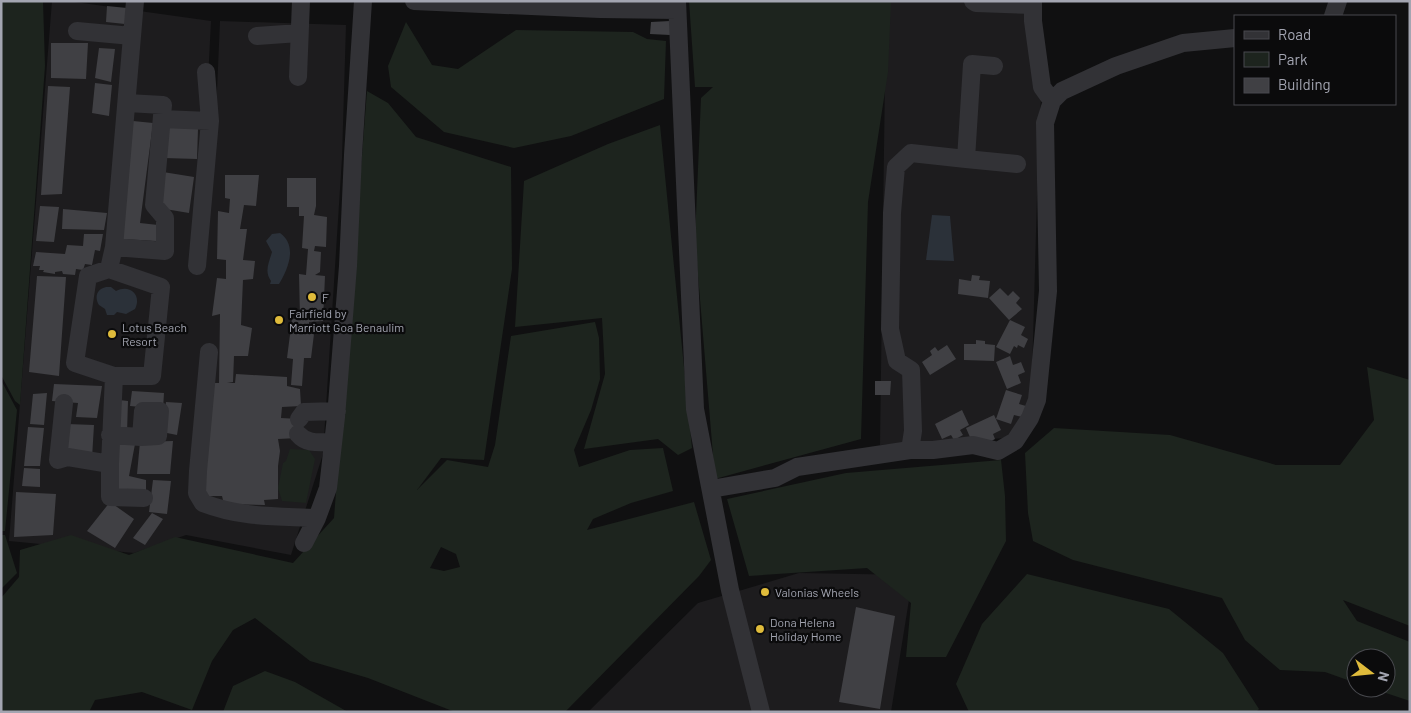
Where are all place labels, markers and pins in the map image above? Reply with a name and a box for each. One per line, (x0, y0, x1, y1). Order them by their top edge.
place label: F (322, 290, 329, 304)
marker: F (306, 291, 318, 303)
place label: Fairfield by Marriott Goa Benaulim (289, 306, 404, 334)
marker: Fairfield by Marriott Goa Benaulim (273, 314, 285, 326)
place label: Lotus Beach Resort (122, 320, 187, 348)
marker: Lotus Beach Resort (106, 328, 118, 340)
place label: Valonias Wheels (775, 585, 859, 599)
marker: Valonias Wheels (759, 586, 771, 598)
place label: Dona Helena Holiday Home (770, 615, 841, 643)
marker: Dona Helena Holiday Home (754, 623, 766, 635)

